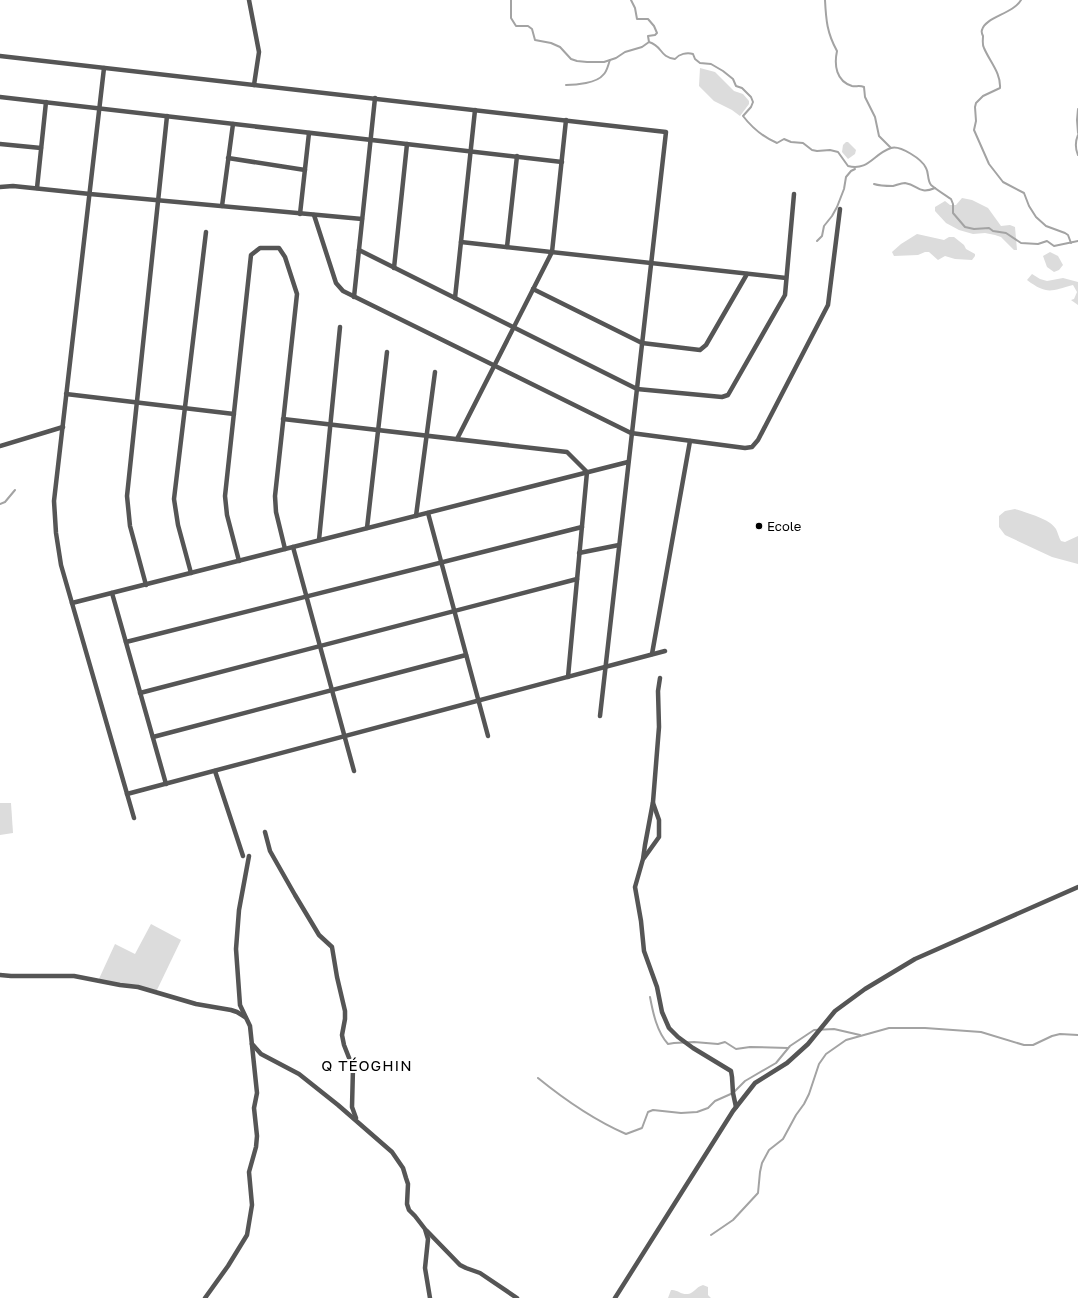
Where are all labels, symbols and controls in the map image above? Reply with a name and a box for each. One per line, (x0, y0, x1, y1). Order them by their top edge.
place label: Ecole (767, 518, 801, 534)
marker: Ecole (754, 521, 764, 531)
district label: Q TÉOGHIN (321, 1056, 413, 1074)

